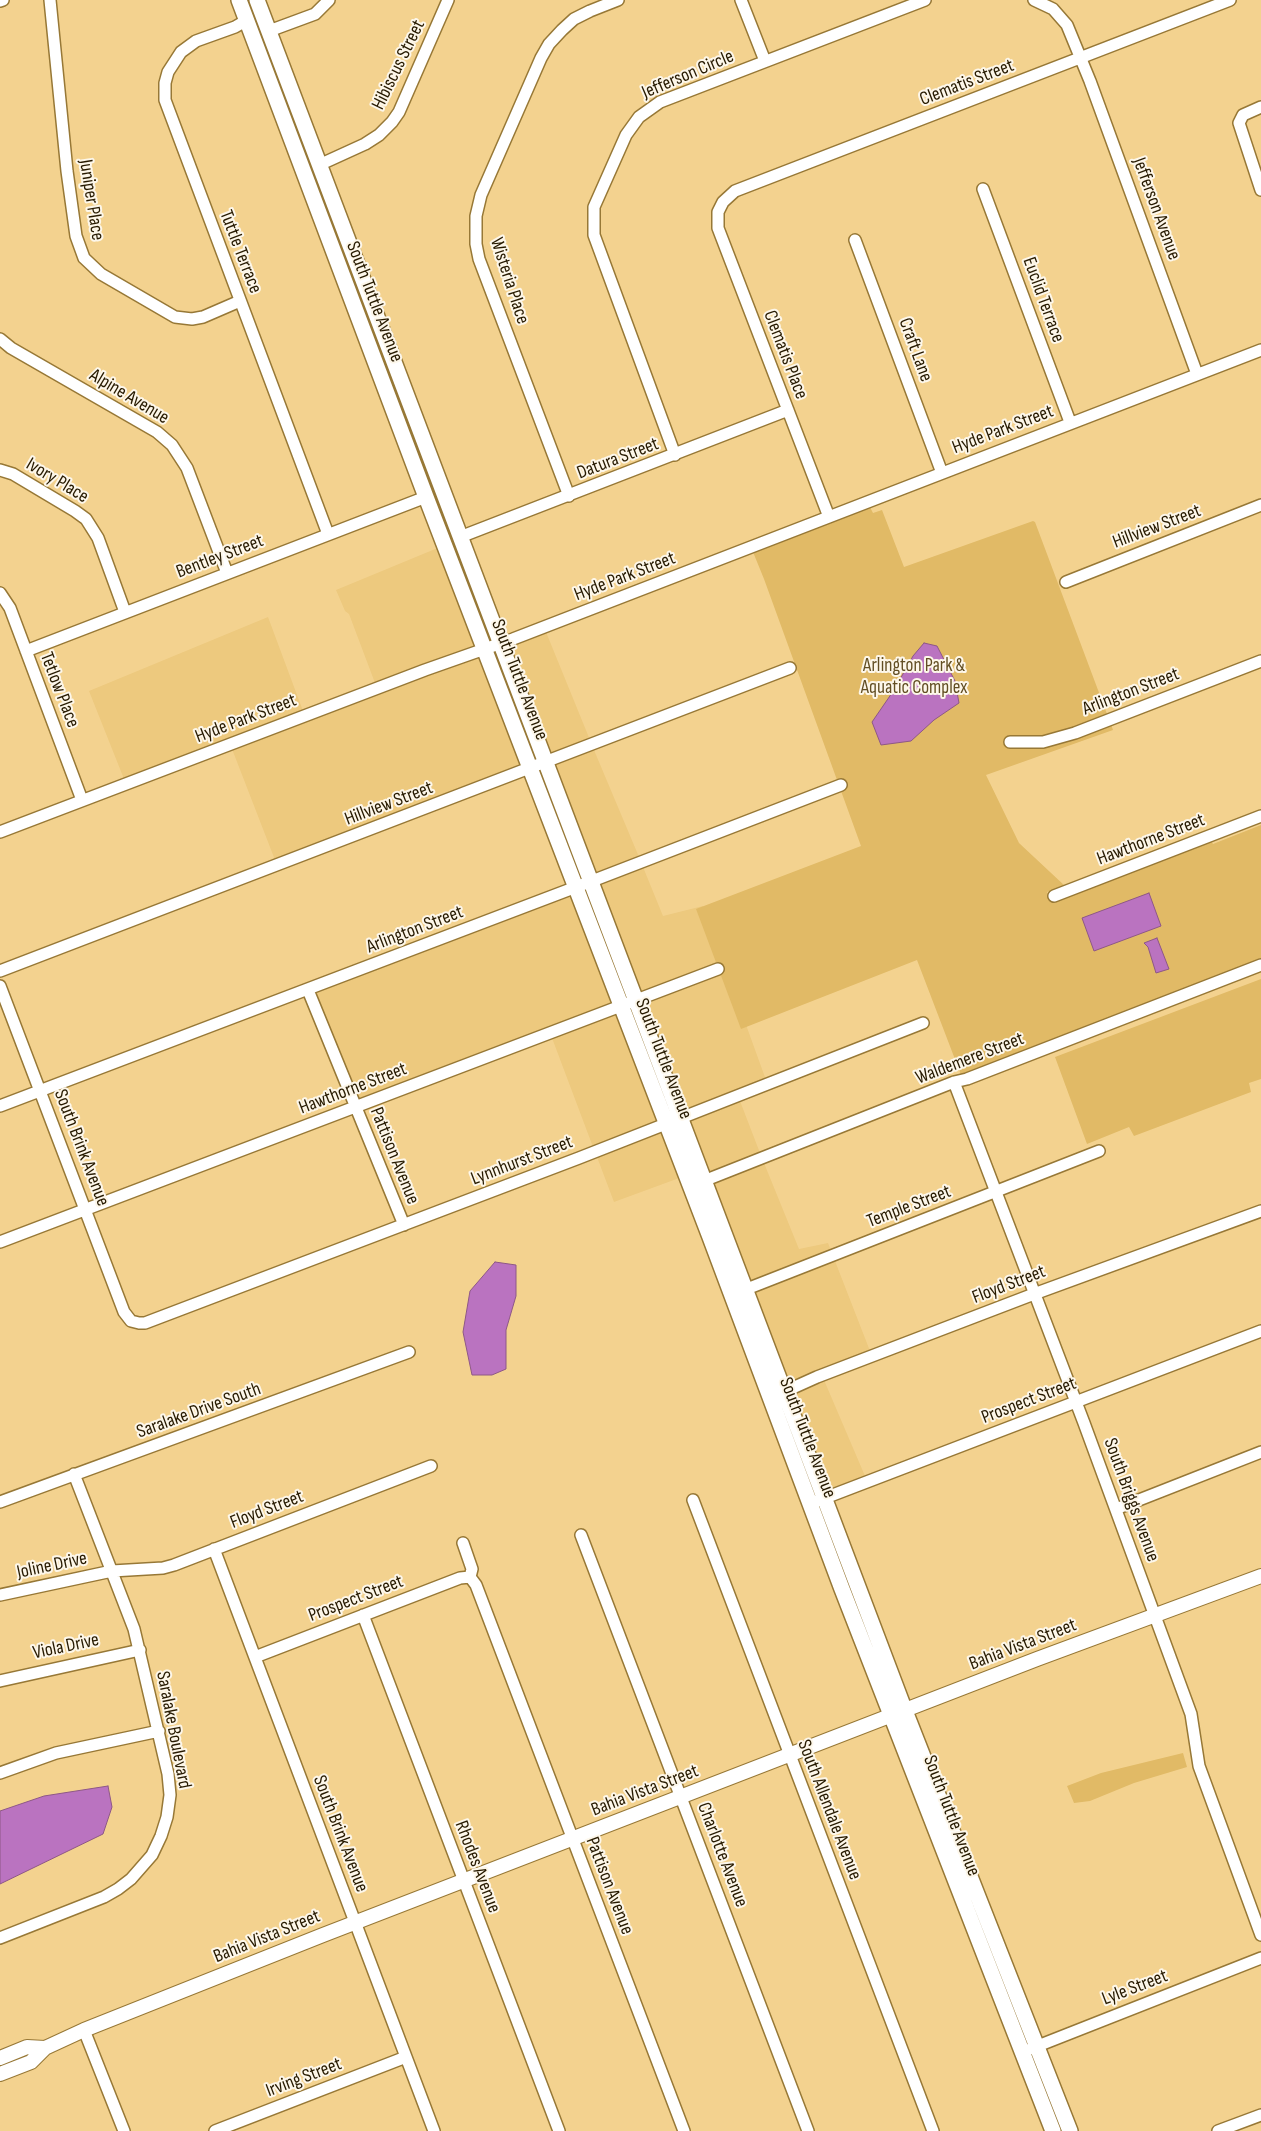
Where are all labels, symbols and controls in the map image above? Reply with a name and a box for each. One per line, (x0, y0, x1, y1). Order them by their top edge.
street label: Hibiscus Street (368, 16, 430, 114)
street label: Jefferson Circle (639, 45, 737, 105)
street label: Clematis Street (917, 55, 1017, 111)
street label: Jefferson Avenue (1127, 155, 1185, 263)
street label: Juniper Place (73, 158, 109, 242)
street label: Tuttle Terrace (214, 207, 266, 297)
street label: Wisteria Place (484, 235, 534, 327)
street label: South Tuttle Avenue (341, 238, 407, 366)
street label: Euclid Terrace (1017, 254, 1069, 346)
street label: Clematis Place (758, 307, 812, 403)
street label: Craft Lane (893, 315, 937, 385)
street label: Alpine Avenue (85, 364, 173, 430)
street label: Hyde Park Street (949, 400, 1057, 460)
street label: Datura Street (574, 433, 662, 485)
street label: Ivory Place (22, 453, 92, 509)
street label: Hillview Street (1110, 500, 1204, 554)
street label: Bentley Street (173, 530, 267, 584)
street label: Hyde Park Street (571, 547, 679, 607)
street label: South Tuttle Avenue (486, 616, 552, 744)
street label: Tetlow Place (34, 649, 84, 731)
park label: Arlington Park & Aquatic Complex (861, 655, 967, 699)
street label: Arlington Street (1079, 663, 1183, 721)
street label: Hyde Park Street (192, 689, 300, 749)
street label: Hillview Street (342, 777, 436, 831)
street label: Hawthorne Street (1094, 809, 1208, 871)
street label: Arlington Street (363, 901, 467, 959)
street label: South Tuttle Avenue (630, 995, 696, 1123)
street label: Waldemere Street (913, 1028, 1027, 1090)
street label: Hawthorne Street (296, 1058, 410, 1120)
street label: South Brink Avenue (48, 1086, 114, 1210)
street label: Pattison Avenue (364, 1104, 424, 1208)
street label: Lynnhurst Street (468, 1131, 576, 1191)
street label: Temple Street (864, 1181, 954, 1233)
street label: Floyd Street (969, 1261, 1049, 1309)
street label: Prospect Street (978, 1372, 1080, 1430)
street label: South Tuttle Avenue (774, 1374, 840, 1502)
street label: Saralake Drive South (134, 1378, 264, 1444)
street label: South Briggs Avenue (1098, 1435, 1164, 1565)
street label: Floyd Street (227, 1486, 307, 1534)
street label: Joline Drive (15, 1547, 89, 1585)
street label: Prospect Street (305, 1570, 407, 1628)
street label: Bahia Vista Street (966, 1614, 1080, 1676)
street label: Viola Drive (31, 1629, 101, 1665)
street label: Saralake Boulevard (150, 1669, 196, 1791)
street label: South Allendale Avenue (792, 1737, 866, 1883)
street label: South Tuttle Avenue (918, 1752, 984, 1880)
street label: Bahia Vista Street (588, 1760, 702, 1822)
street label: South Brink Avenue (307, 1772, 373, 1896)
street label: Charlotte Avenue (692, 1800, 752, 1910)
street label: Rhodes Avenue (449, 1818, 505, 1916)
street label: Pattison Avenue (580, 1834, 638, 1938)
street label: Bahia Vista Street (210, 1905, 324, 1969)
street label: Lyle Street (1099, 1965, 1171, 2011)
street label: Irving Street (263, 2053, 345, 2103)

